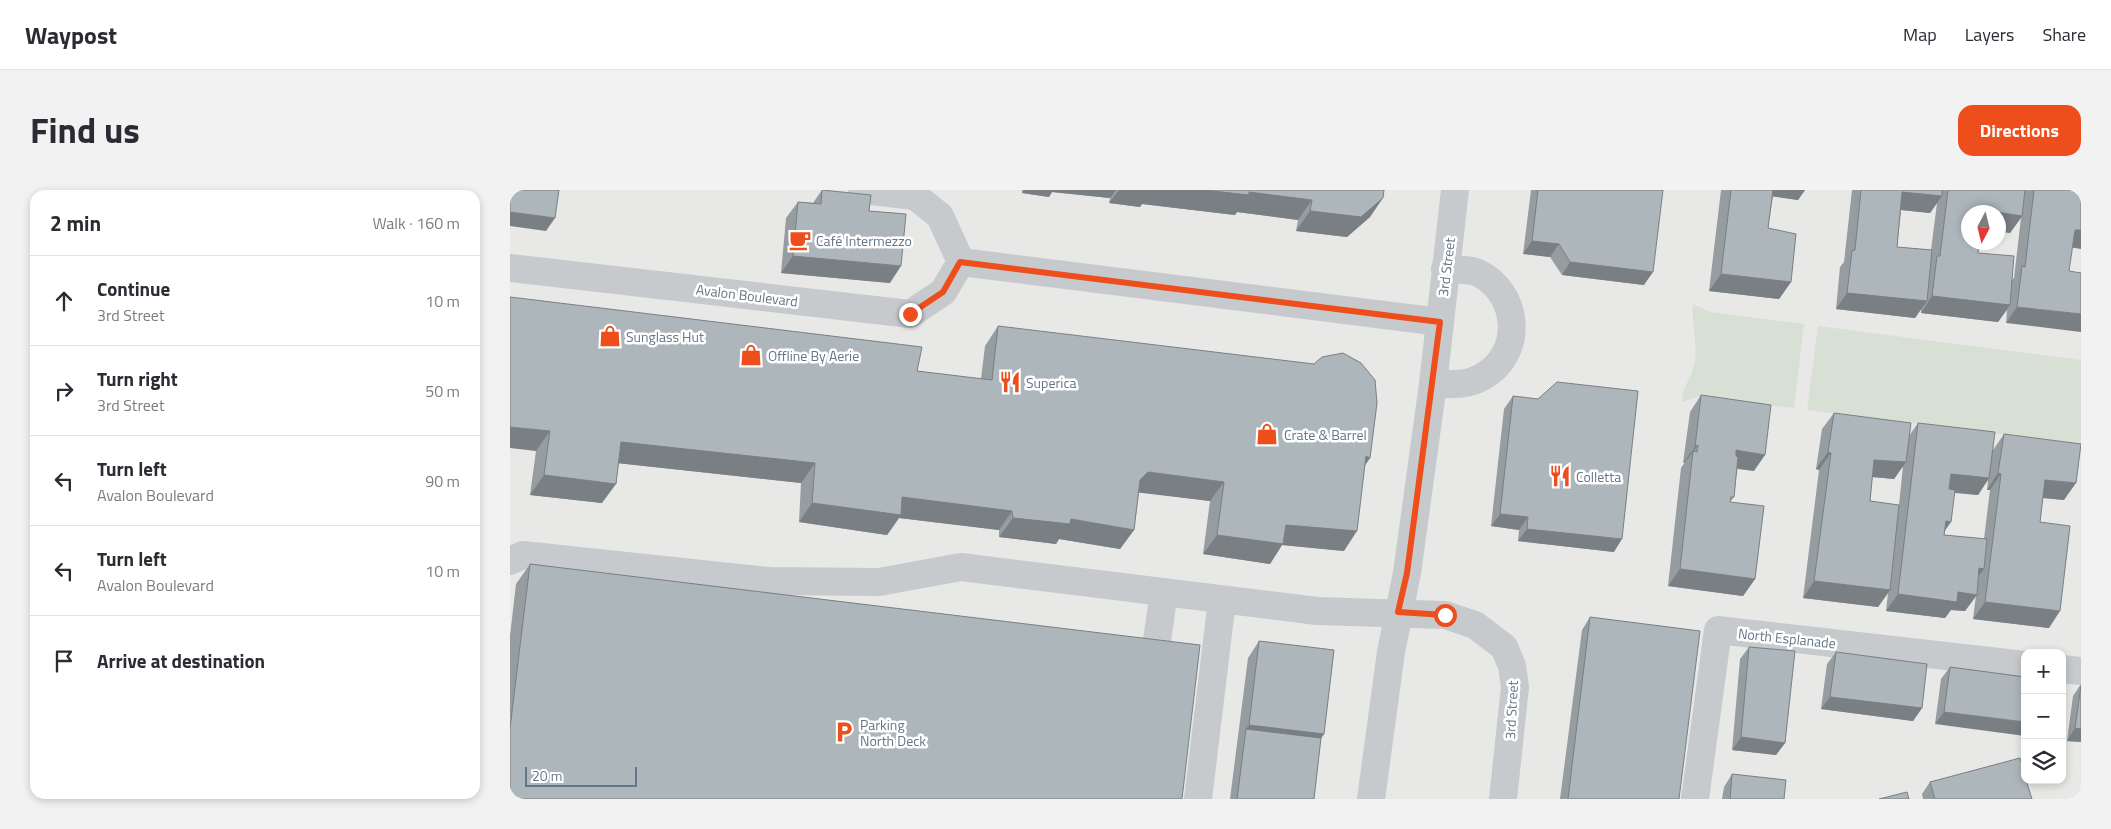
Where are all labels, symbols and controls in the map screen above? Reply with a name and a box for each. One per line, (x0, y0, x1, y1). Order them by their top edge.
text: Waypost (25, 17, 117, 53)
text: Map (1903, 21, 1937, 48)
text: Layers (1965, 21, 2014, 48)
text: Share (2042, 21, 2086, 48)
text: Find us (30, 103, 140, 157)
button: Directions (1958, 105, 2081, 156)
north arrow (1961, 205, 2006, 250)
text: 2 min (50, 207, 101, 239)
text: Walk · 160 m (372, 211, 460, 235)
cafe icon: Café Intermezzo (787, 227, 813, 253)
place label: Café Intermezzo (816, 230, 912, 251)
street label: 3rd Street (1432, 236, 1460, 298)
text: Continue (97, 274, 170, 303)
street label: Avalon Boulevard (695, 278, 799, 312)
icon: ahead (50, 287, 78, 315)
text: 10 m (425, 289, 460, 313)
text: 3rd Street (97, 303, 165, 327)
route end (899, 303, 922, 326)
shop icon: Sunglass Hut (597, 323, 623, 349)
place label: Sunglass Hut (626, 326, 704, 347)
shop icon: Offline By Aerie (738, 342, 764, 368)
place label: Offline By Aerie (768, 345, 859, 366)
text: Turn right (97, 364, 178, 393)
restaurant icon: Superica (997, 369, 1023, 395)
place label: Superica (1026, 372, 1077, 393)
icon: right (50, 377, 78, 405)
text: 50 m (425, 379, 460, 403)
text: 3rd Street (97, 393, 165, 417)
shop icon: Crate & Barrel (1254, 421, 1280, 447)
place label: Crate & Barrel (1284, 424, 1367, 445)
text: Turn left (97, 454, 167, 483)
restaurant icon: Colletta (1547, 463, 1573, 489)
place label: Colletta (1576, 466, 1621, 487)
icon: left (50, 467, 78, 495)
text: 90 m (425, 469, 460, 493)
text: Avalon Boulevard (97, 483, 214, 507)
text: Turn left (97, 544, 167, 573)
icon: left (50, 557, 78, 585)
text: 10 m (425, 559, 460, 583)
text: Avalon Boulevard (97, 573, 214, 597)
route start (1434, 604, 1457, 627)
street label: North Esplanade (1737, 622, 1837, 654)
text: Arrive at destination (97, 646, 265, 675)
icon: arrive (50, 647, 78, 675)
map controls (2021, 649, 2066, 784)
button: + (2021, 649, 2066, 694)
street label: 3rd Street (1499, 680, 1523, 740)
button: − (2021, 694, 2066, 739)
place label: Parking North Deck (860, 714, 926, 751)
parking icon: Parking North Deck (831, 719, 857, 745)
button: layers (2021, 739, 2066, 784)
scale bar (525, 764, 638, 787)
text: 20 m (532, 765, 562, 786)

